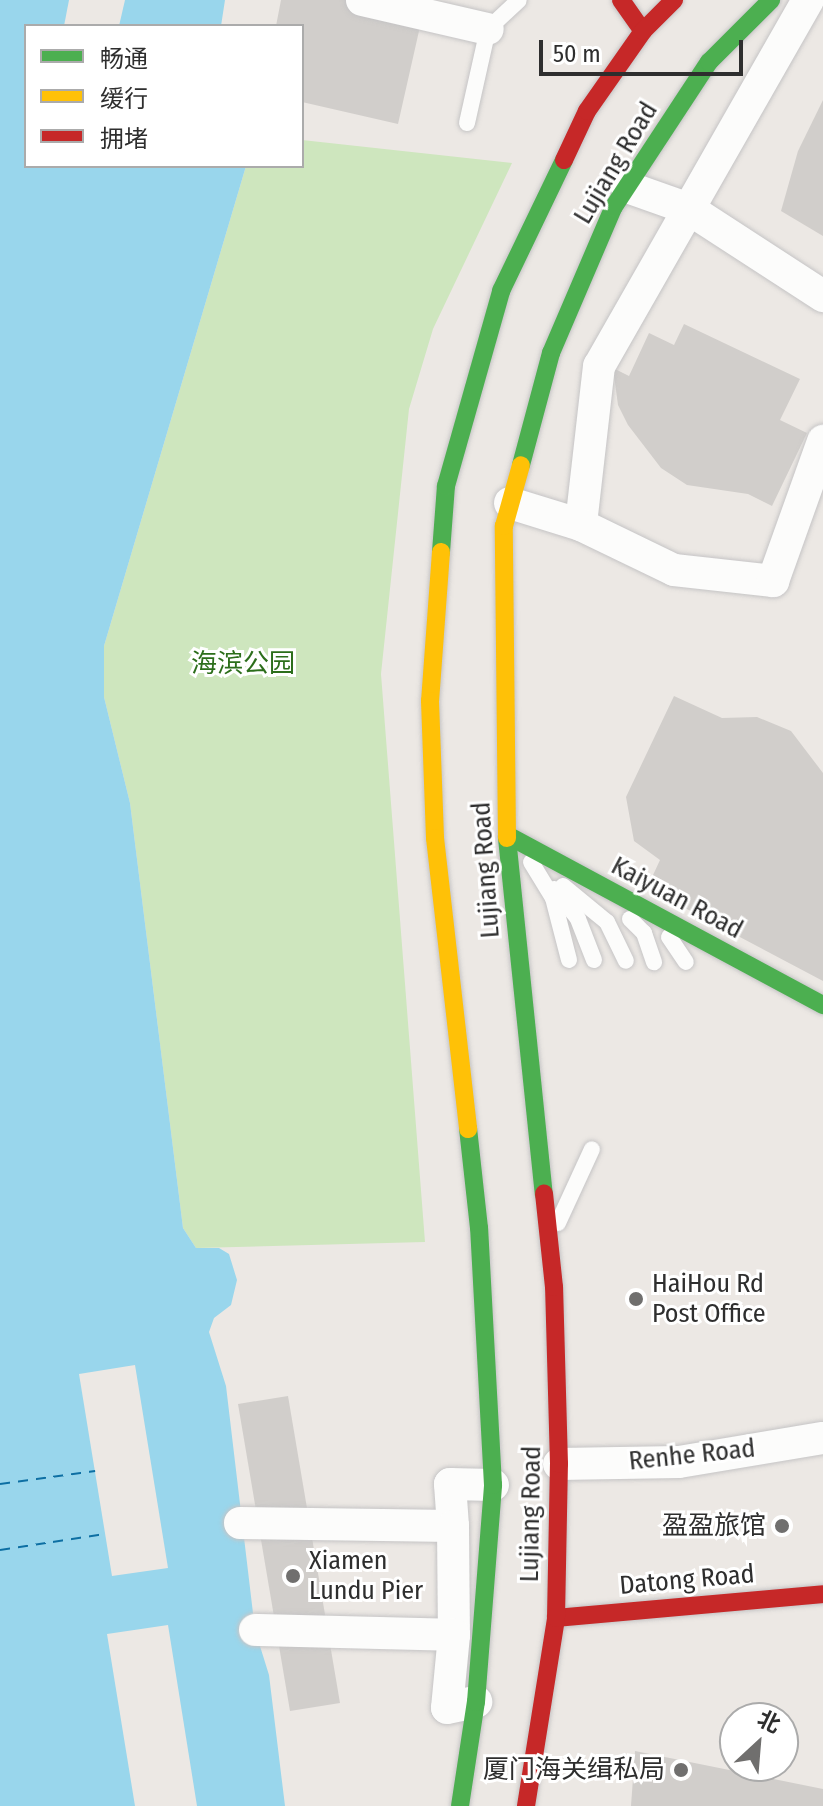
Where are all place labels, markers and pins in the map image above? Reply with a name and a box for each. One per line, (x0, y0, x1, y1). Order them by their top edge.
place label: HaiHou Rd Post Office (652, 1268, 766, 1330)
marker: HaiHou Rd Post Office (627, 1290, 645, 1308)
place label: 盈盈旅馆 (662, 1510, 766, 1542)
marker: 盈盈旅馆 (773, 1517, 791, 1535)
place label: Xiamen Lundu Pier (309, 1545, 423, 1606)
marker: Xiamen Lundu Pier (284, 1567, 302, 1585)
place label: 厦门海关缉私局 (483, 1754, 665, 1786)
marker: 厦门海关缉私局 (672, 1761, 690, 1779)

